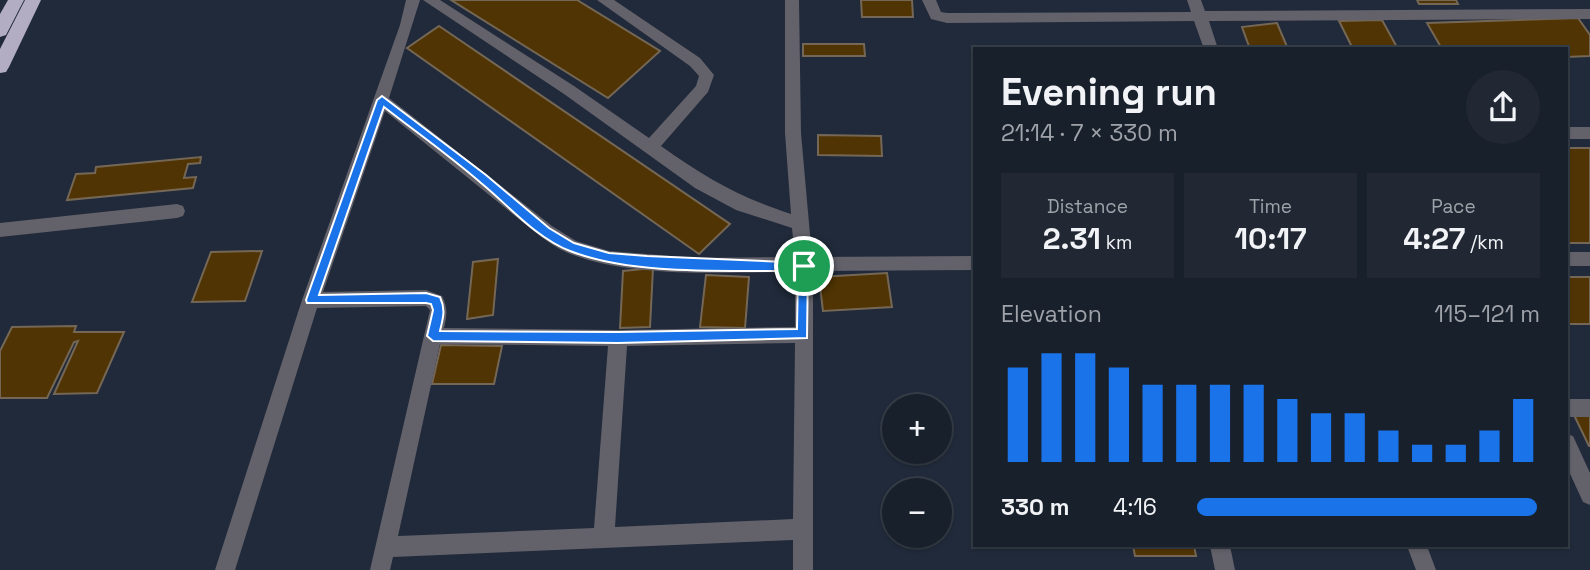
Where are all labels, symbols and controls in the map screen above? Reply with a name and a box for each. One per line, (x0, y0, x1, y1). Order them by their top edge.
text: Evening run (1001, 68, 1217, 116)
button: share (1466, 70, 1540, 144)
text: 21:14 · 7 × 330 m (1001, 118, 1178, 148)
text: Distance (1047, 194, 1128, 219)
text: Time (1249, 194, 1292, 219)
text: Pace (1431, 194, 1476, 219)
text: 2.31 (1043, 219, 1101, 258)
text: 10:17 (1234, 219, 1307, 258)
text: 4:27 (1403, 219, 1465, 258)
text: km (1101, 230, 1132, 255)
text: /km (1465, 230, 1504, 255)
pin (774, 236, 834, 296)
icon: arrive (785, 247, 823, 285)
text: Elevation (1001, 299, 1102, 329)
text: 115–121 m (1434, 299, 1540, 329)
map controls (882, 394, 952, 548)
button: + (882, 394, 952, 464)
button: − (882, 478, 952, 548)
text: 330 m (1001, 492, 1069, 522)
text: 4:16 (1113, 492, 1157, 522)

